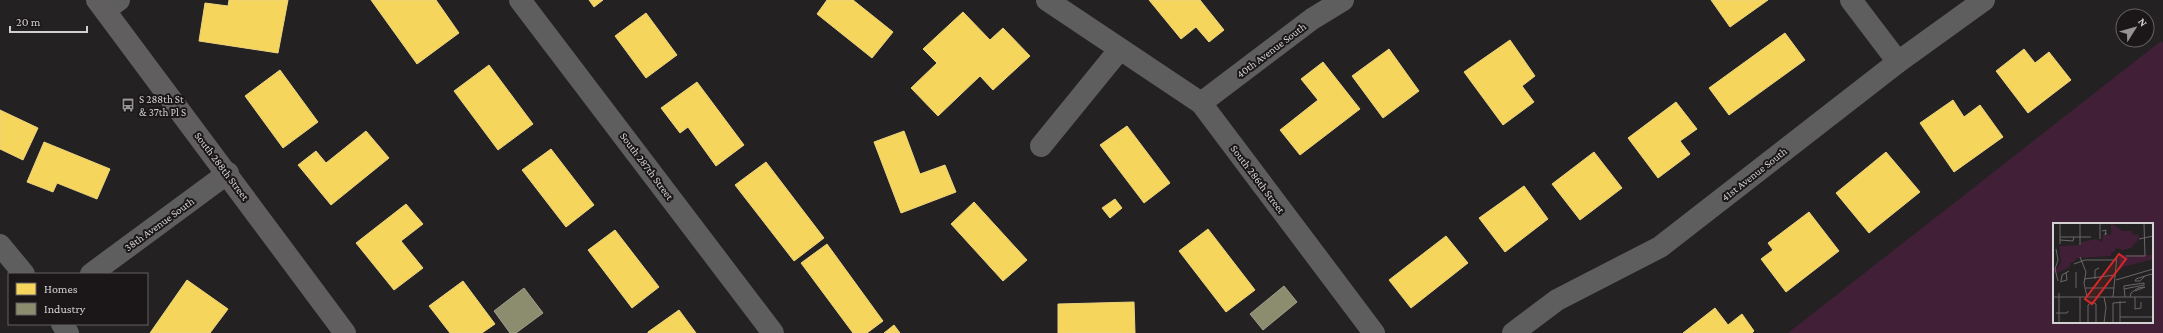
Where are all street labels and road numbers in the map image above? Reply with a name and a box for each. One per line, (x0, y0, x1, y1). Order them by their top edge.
street label: 40th Avenue South (1234, 20, 1308, 80)
street label: South 288th Street (192, 129, 252, 203)
street label: South 287th Street (618, 130, 676, 202)
street label: South 286th Street (1228, 143, 1288, 216)
street label: 41st Avenue South (1719, 145, 1789, 203)
street label: 38th Avenue South (122, 195, 196, 253)

